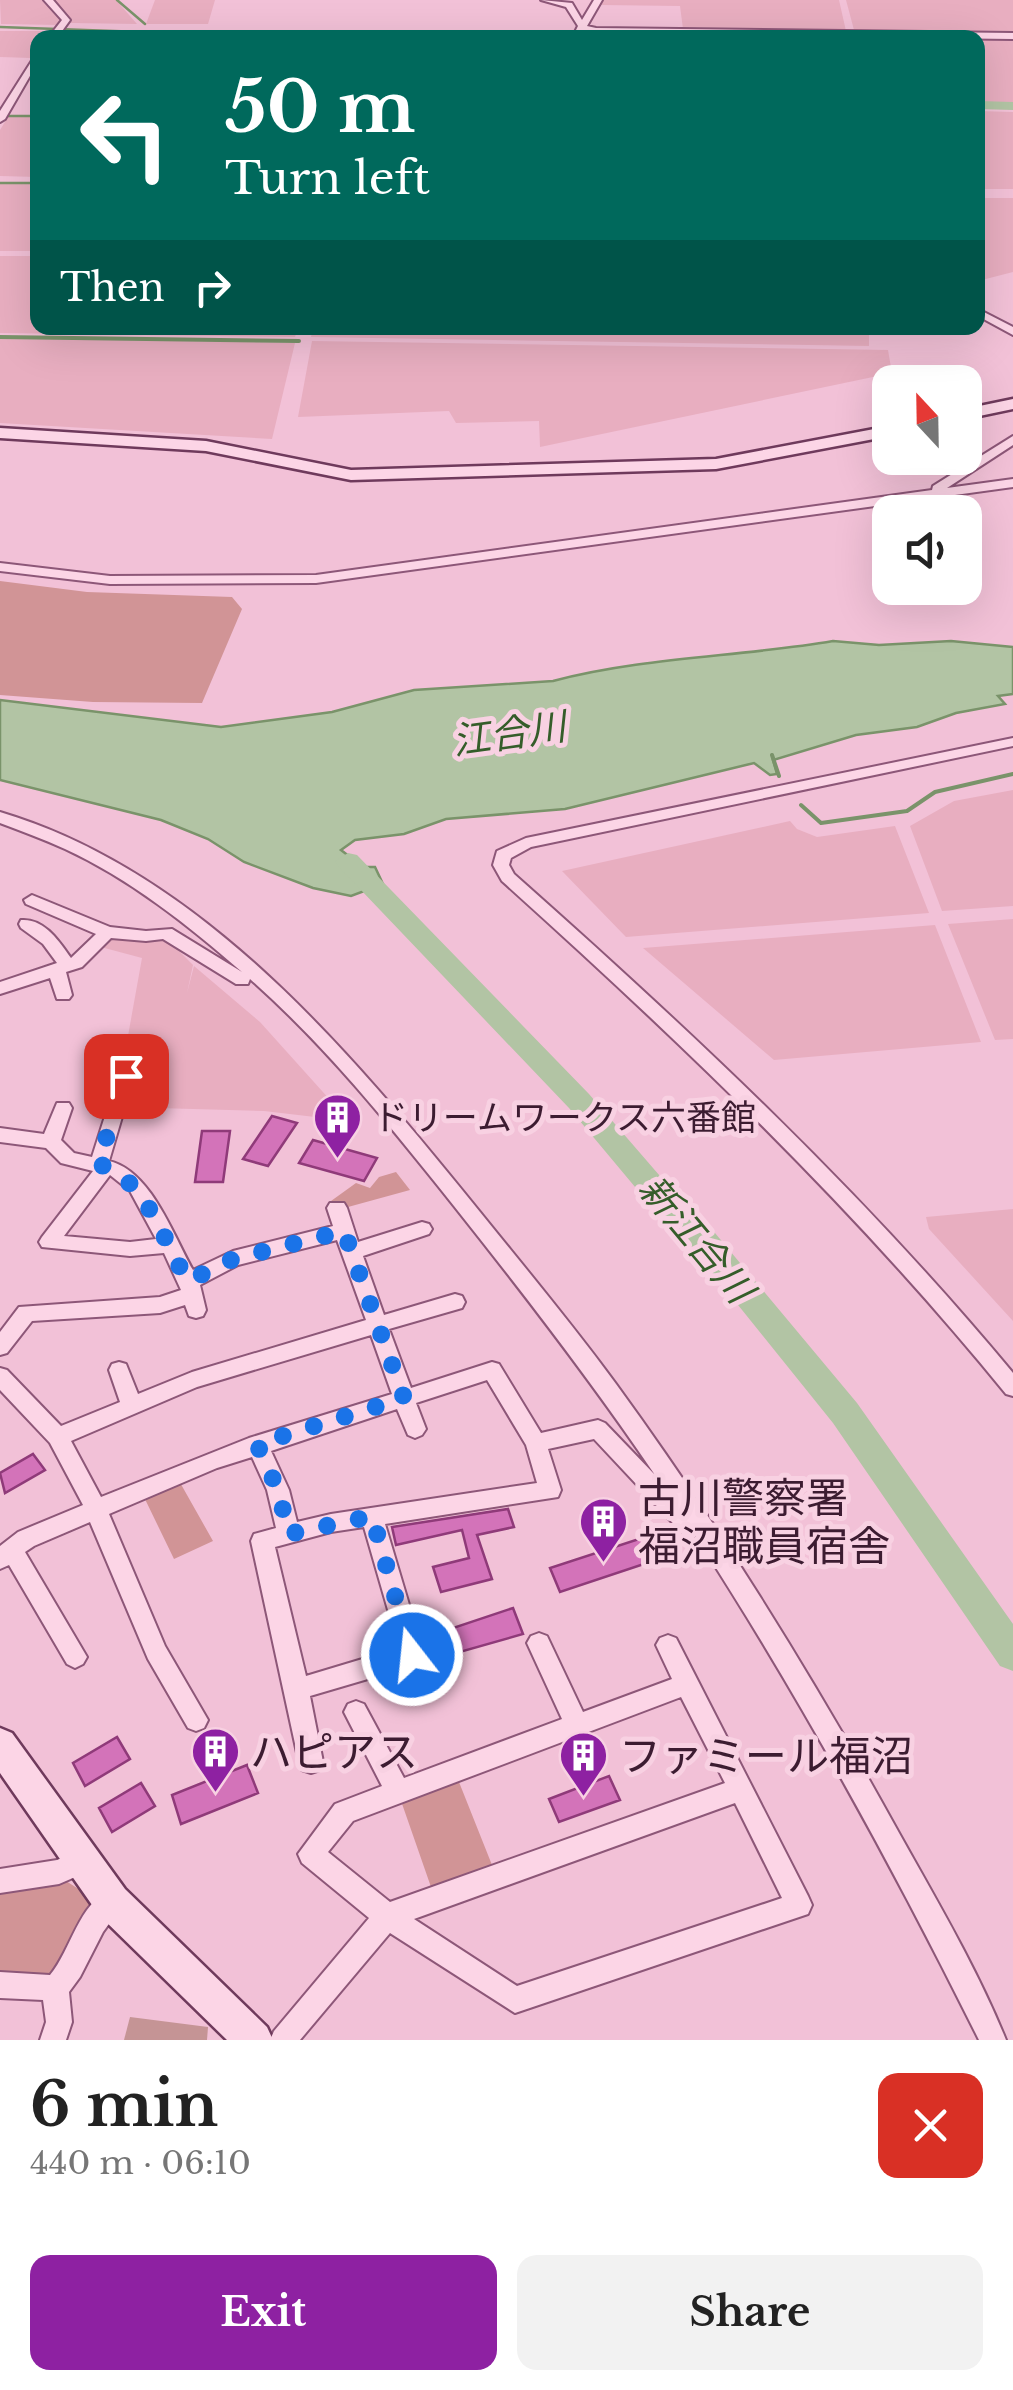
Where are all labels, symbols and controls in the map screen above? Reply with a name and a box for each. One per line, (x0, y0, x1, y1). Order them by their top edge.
text: 50 m (225, 64, 416, 151)
icon: left (60, 70, 190, 200)
text: Turn left (225, 150, 430, 206)
icon: right (185, 260, 240, 315)
text: Then (60, 264, 165, 311)
north arrow (872, 365, 982, 475)
map controls (872, 365, 982, 605)
button: sound (872, 495, 982, 605)
water label: 江合川 (449, 702, 573, 765)
pin (84, 1034, 169, 1119)
icon: arrive (99, 1049, 154, 1104)
building icon: ドリームワークス六番館 (312, 1092, 364, 1160)
place label: ドリームワークス六番館 (373, 1096, 756, 1139)
water label: 新江合川 (630, 1165, 766, 1315)
place label: 古川警察署 福沼職員宿舎 (638, 1472, 890, 1572)
building icon: 古川警察署 福沼職員宿舎 (577, 1496, 629, 1564)
position arrow (360, 1603, 464, 1707)
building icon: ハピアス (189, 1726, 241, 1794)
place label: ハピアス (250, 1726, 418, 1778)
building icon: ファミール福沼 (558, 1730, 610, 1798)
place label: ファミール福沼 (619, 1730, 913, 1782)
text: 6 min (30, 2068, 218, 2142)
button: close (878, 2073, 983, 2178)
text: 440 m · 06:10 (30, 2143, 251, 2183)
button: Exit (30, 2255, 497, 2370)
button: Share (517, 2255, 983, 2370)

